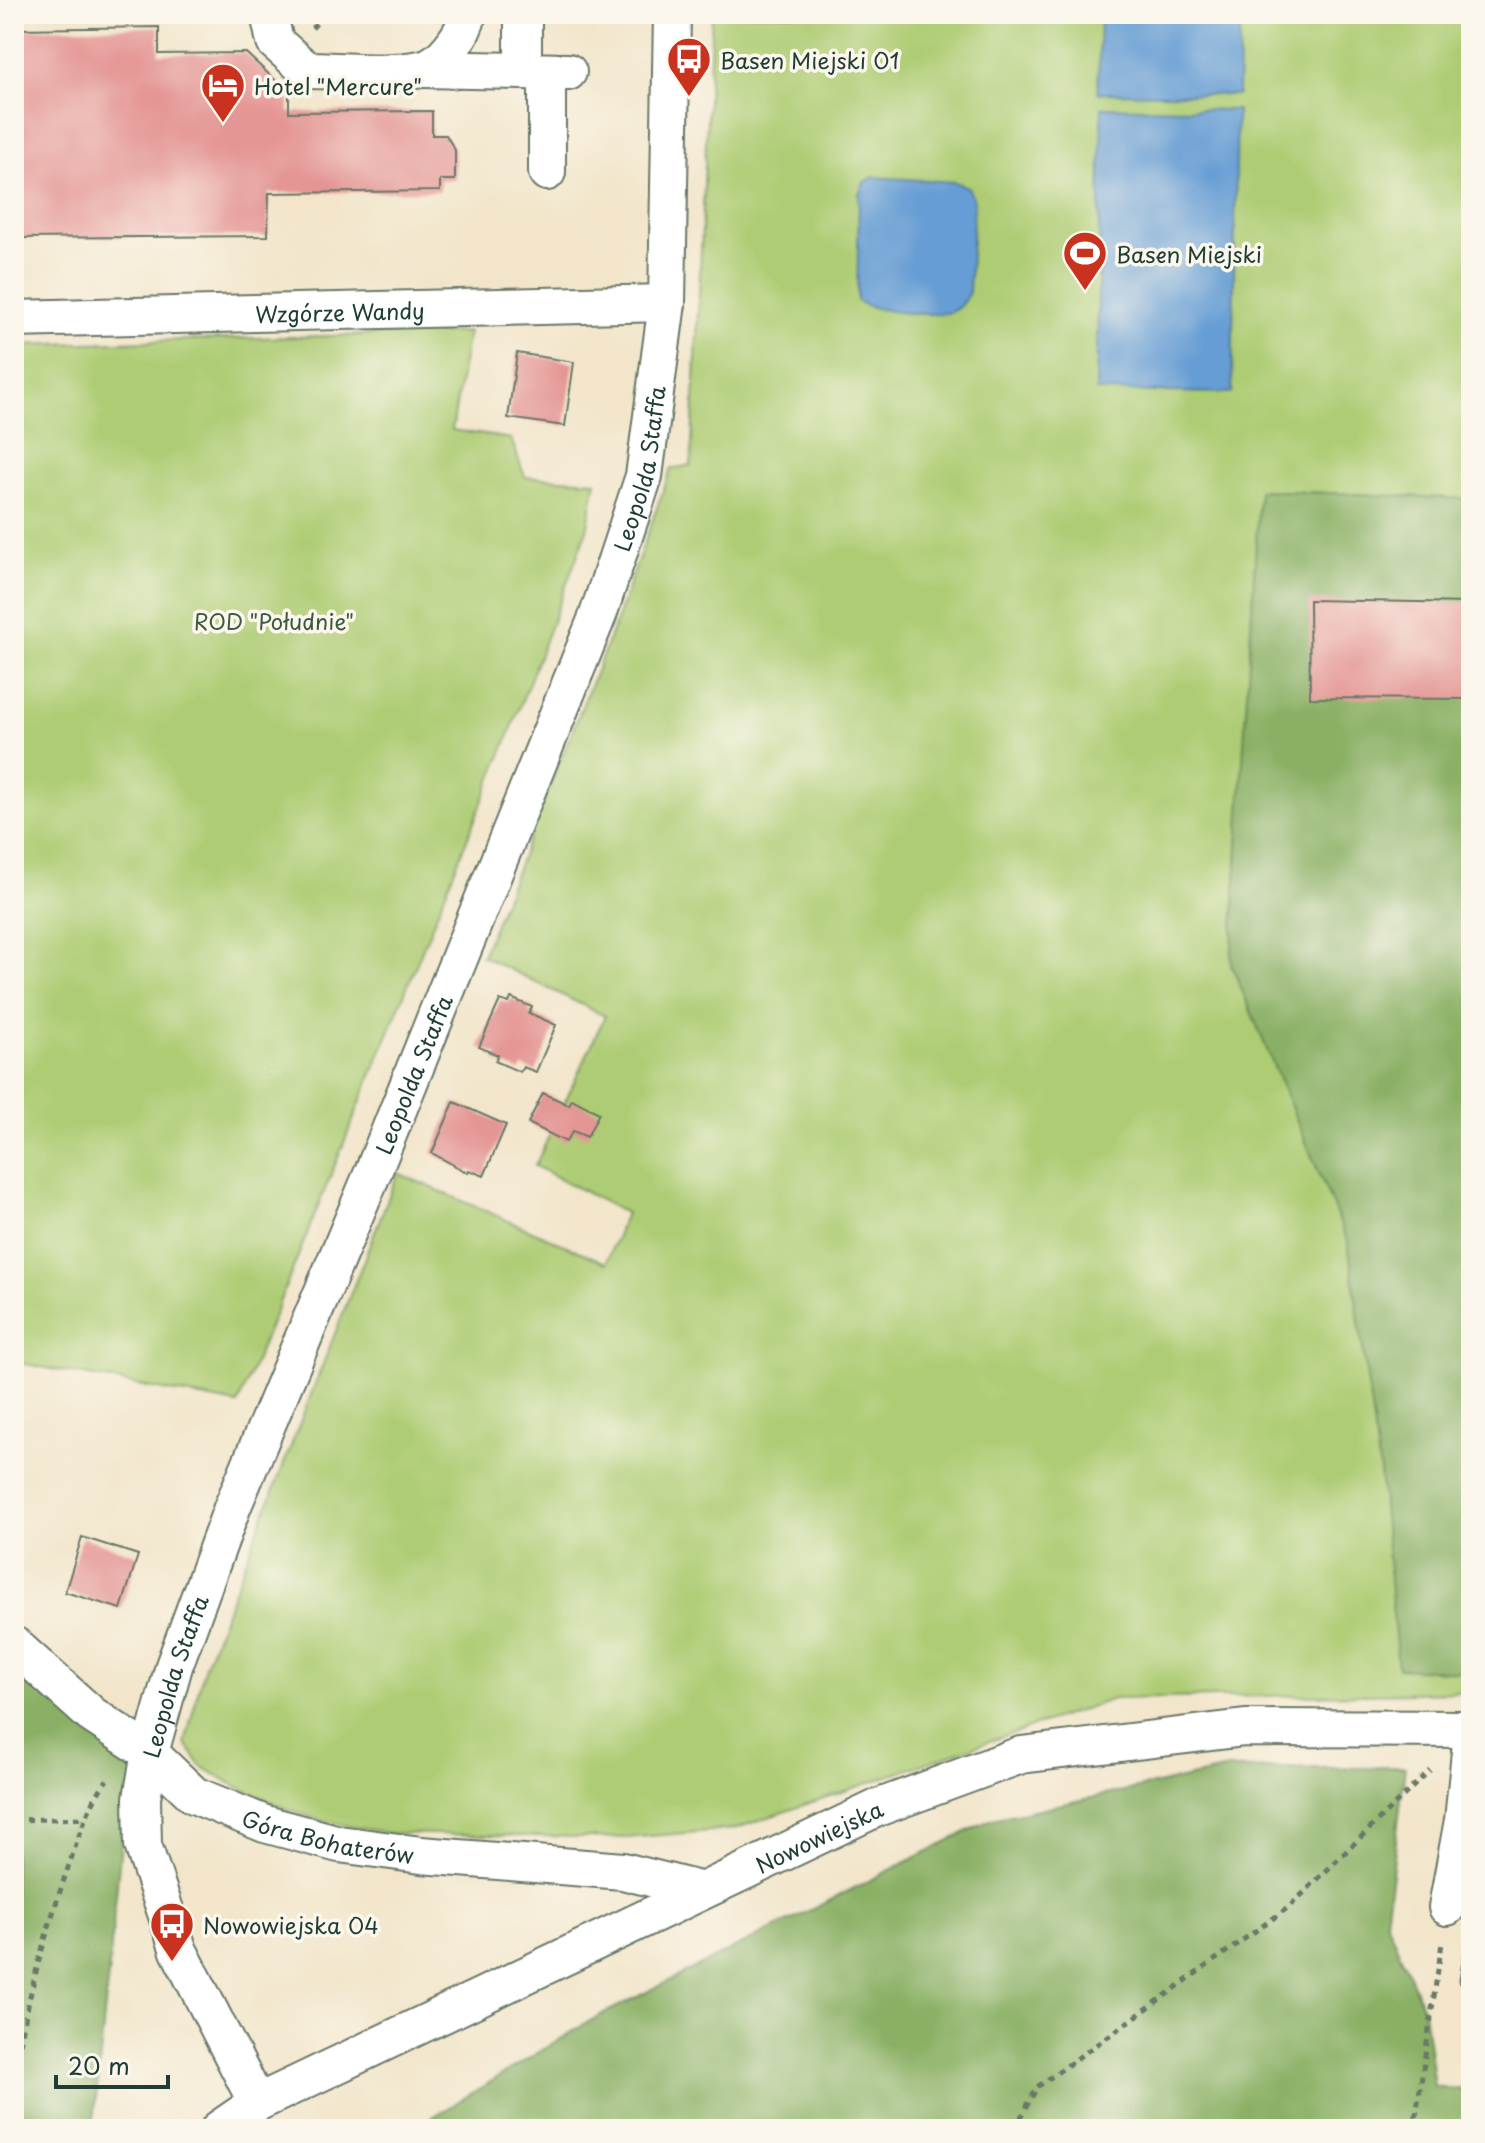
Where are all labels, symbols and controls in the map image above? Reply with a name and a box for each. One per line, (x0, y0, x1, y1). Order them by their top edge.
bus stop icon: Basen Miejski 01 (665, 35, 713, 98)
place label: Basen Miejski 01 (720, 43, 899, 76)
hotel icon: Hotel "Mercure" (199, 61, 247, 124)
place label: Hotel "Mercure" (254, 69, 422, 102)
sports icon: Basen Miejski (1061, 229, 1109, 292)
place label: Basen Miejski (1116, 237, 1262, 270)
street label: Wzgórze Wandy (255, 292, 425, 330)
street label: Leopolda Staffa (604, 383, 672, 555)
park label: ROD "Południe" (194, 604, 354, 637)
street label: Leopolda Staffa (366, 989, 460, 1159)
street label: Leopolda Staffa (133, 1590, 215, 1761)
street label: Nowowiejska (749, 1791, 888, 1880)
street label: Góra Bohaterów (237, 1800, 416, 1870)
bus stop icon: Nowowiejska 04 (148, 1900, 196, 1963)
place label: Nowowiejska 04 (203, 1908, 379, 1941)
scale bar (56, 2039, 168, 2089)
text: 20 m (68, 2047, 130, 2083)

